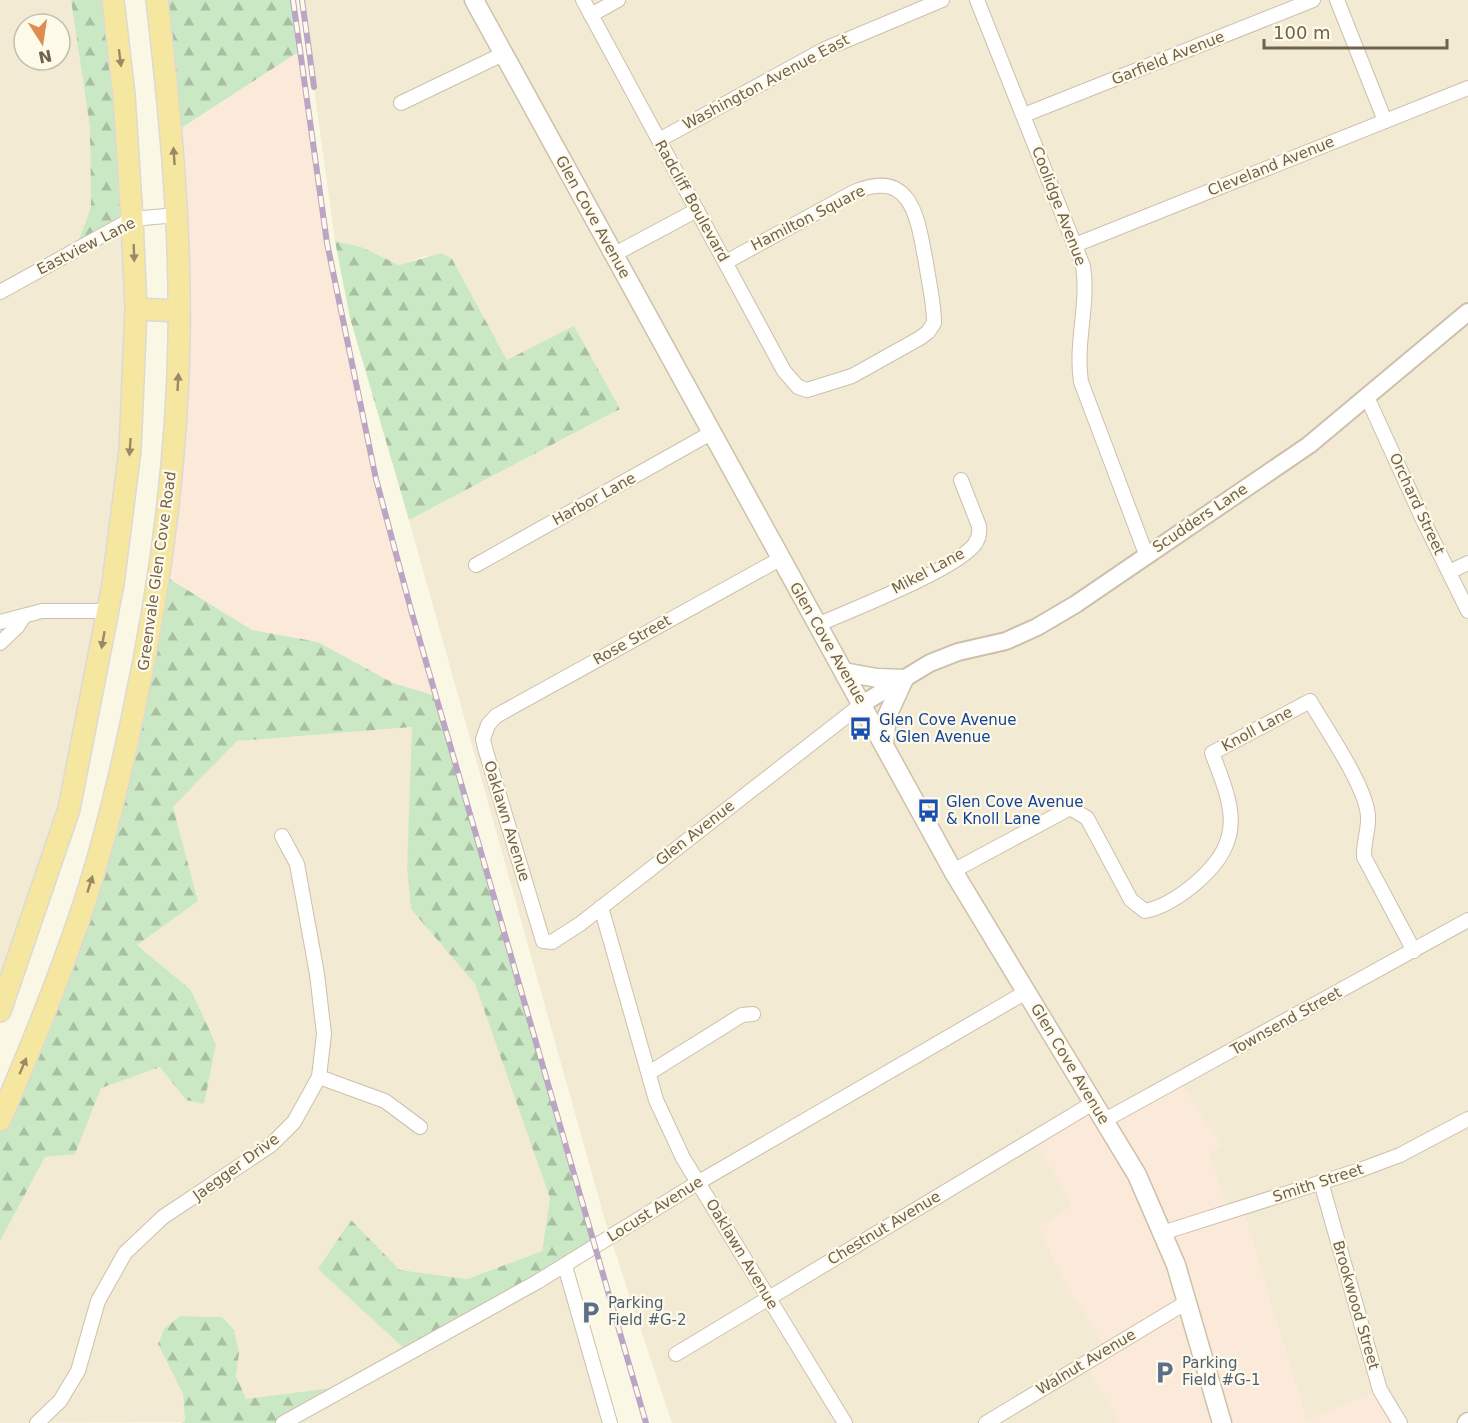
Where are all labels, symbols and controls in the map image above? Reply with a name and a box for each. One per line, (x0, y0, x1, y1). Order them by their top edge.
north arrow (12, 12, 72, 72)
scale bar (1264, 12, 1447, 50)
text: 100 m (1273, 22, 1331, 43)
street label: Garfield Avenue (1109, 27, 1227, 89)
street label: Washington Avenue East (680, 30, 852, 134)
text: N (36, 45, 54, 67)
one-way arrow (115, 49, 125, 68)
street label: Cleveland Avenue (1205, 132, 1337, 200)
street label: Radcliff Boulevard (651, 137, 733, 265)
street label: Coolidge Avenue (1028, 144, 1090, 268)
one-way arrow (169, 147, 178, 166)
street label: Glen Cove Avenue (552, 152, 634, 282)
street label: Hamilton Square (748, 181, 868, 255)
street label: Eastview Lane (34, 213, 138, 279)
one-way arrow (129, 243, 138, 262)
one-way arrow (173, 373, 182, 392)
one-way arrow (125, 438, 135, 457)
street label: Orchard Street (1386, 450, 1449, 558)
street label: Harbor Lane (549, 469, 639, 529)
street label: Greenvale Glen Cove Road (134, 470, 180, 672)
street label: Scudders Lane (1149, 480, 1251, 556)
street label: Mikel Lane (889, 544, 967, 598)
street label: Glen Cove Avenue (786, 579, 870, 707)
street label: Rose Street (590, 611, 674, 669)
one-way arrow (98, 631, 107, 650)
street label: Knoll Lane (1218, 703, 1296, 755)
place label: Glen Cove Avenue & Glen Avenue (879, 711, 1017, 746)
bus stop icon: Glen Cove Avenue & Glen Avenue (848, 716, 874, 742)
street label: Oaklawn Avenue (480, 758, 534, 884)
place label: Glen Cove Avenue & Knoll Lane (946, 793, 1084, 828)
street label: Glen Avenue (652, 797, 738, 869)
bus stop icon: Glen Cove Avenue & Knoll Lane (915, 798, 941, 824)
one-way arrow (86, 875, 96, 893)
street label: Townsend Street (1227, 983, 1345, 1059)
street label: Glen Cove Avenue (1027, 1000, 1113, 1128)
one-way arrow (18, 1057, 28, 1075)
street label: Jaegger Drive (189, 1130, 283, 1205)
street label: Smith Street (1270, 1160, 1366, 1206)
street label: Locust Avenue (604, 1172, 706, 1246)
street label: Chestnut Avenue (824, 1187, 944, 1269)
street label: Oaklawn Avenue (702, 1196, 782, 1312)
street label: Brookwood Street (1329, 1238, 1383, 1372)
place label: Parking Field #G-2 (608, 1294, 687, 1329)
parking icon: Parking Field #G-2 (577, 1299, 603, 1325)
street label: Walnut Avenue (1033, 1325, 1139, 1399)
place label: Parking Field #G-1 (1182, 1354, 1261, 1389)
parking icon: Parking Field #G-1 (1151, 1359, 1177, 1385)

